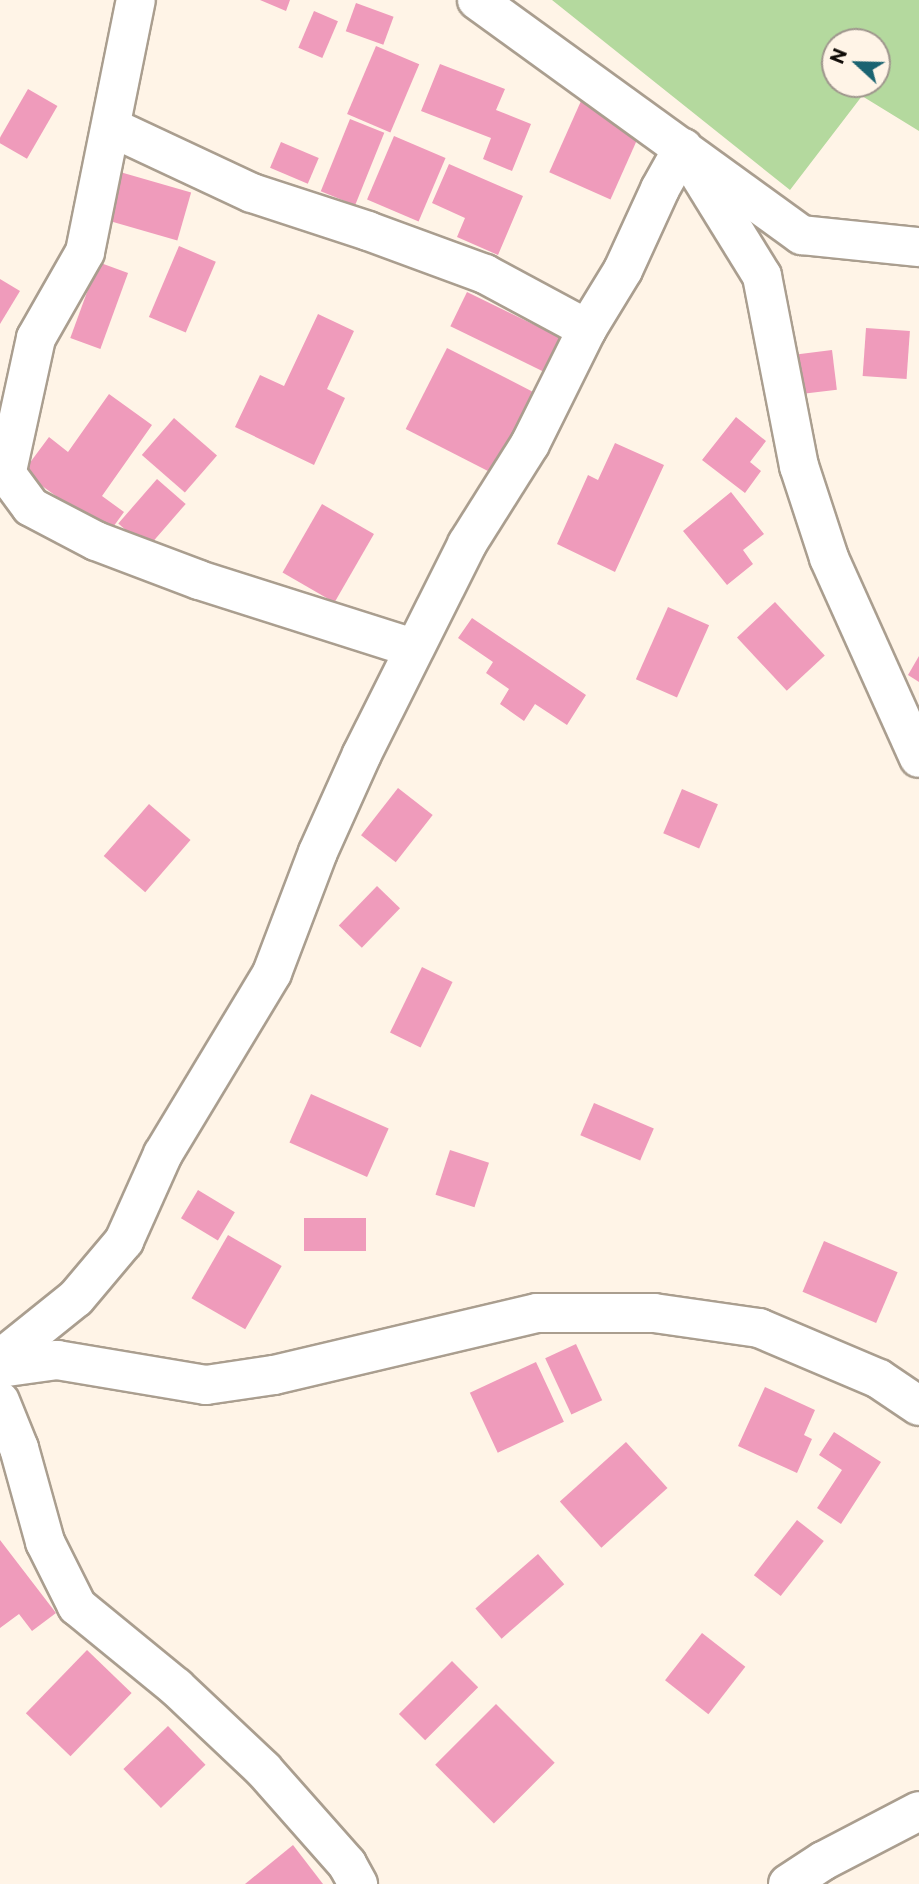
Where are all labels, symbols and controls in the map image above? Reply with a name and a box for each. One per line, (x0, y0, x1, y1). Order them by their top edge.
north arrow (821, 28, 891, 98)
text: N (825, 45, 851, 67)

